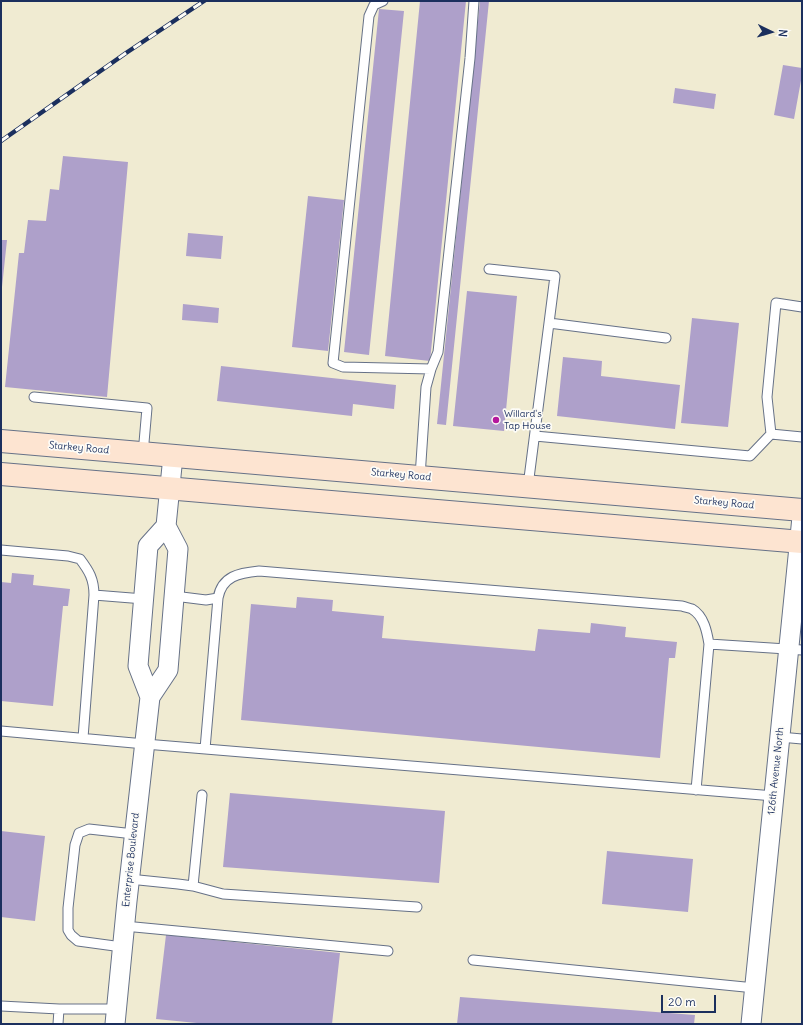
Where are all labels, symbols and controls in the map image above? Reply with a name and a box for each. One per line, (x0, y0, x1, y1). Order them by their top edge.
north arrow (751, 12, 791, 52)
text: N (776, 29, 790, 37)
place label: Willard's Tap House (504, 408, 551, 432)
marker: Willard's Tap House (491, 415, 501, 425)
street label: Starkey Road (48, 439, 110, 457)
street label: Starkey Road (370, 466, 432, 484)
street label: Starkey Road (693, 494, 755, 512)
street label: 126th Avenue North (765, 726, 787, 816)
street label: Enterprise Boulevard (120, 812, 142, 908)
scale bar (663, 987, 718, 1013)
text: 20 m (668, 994, 696, 1009)

